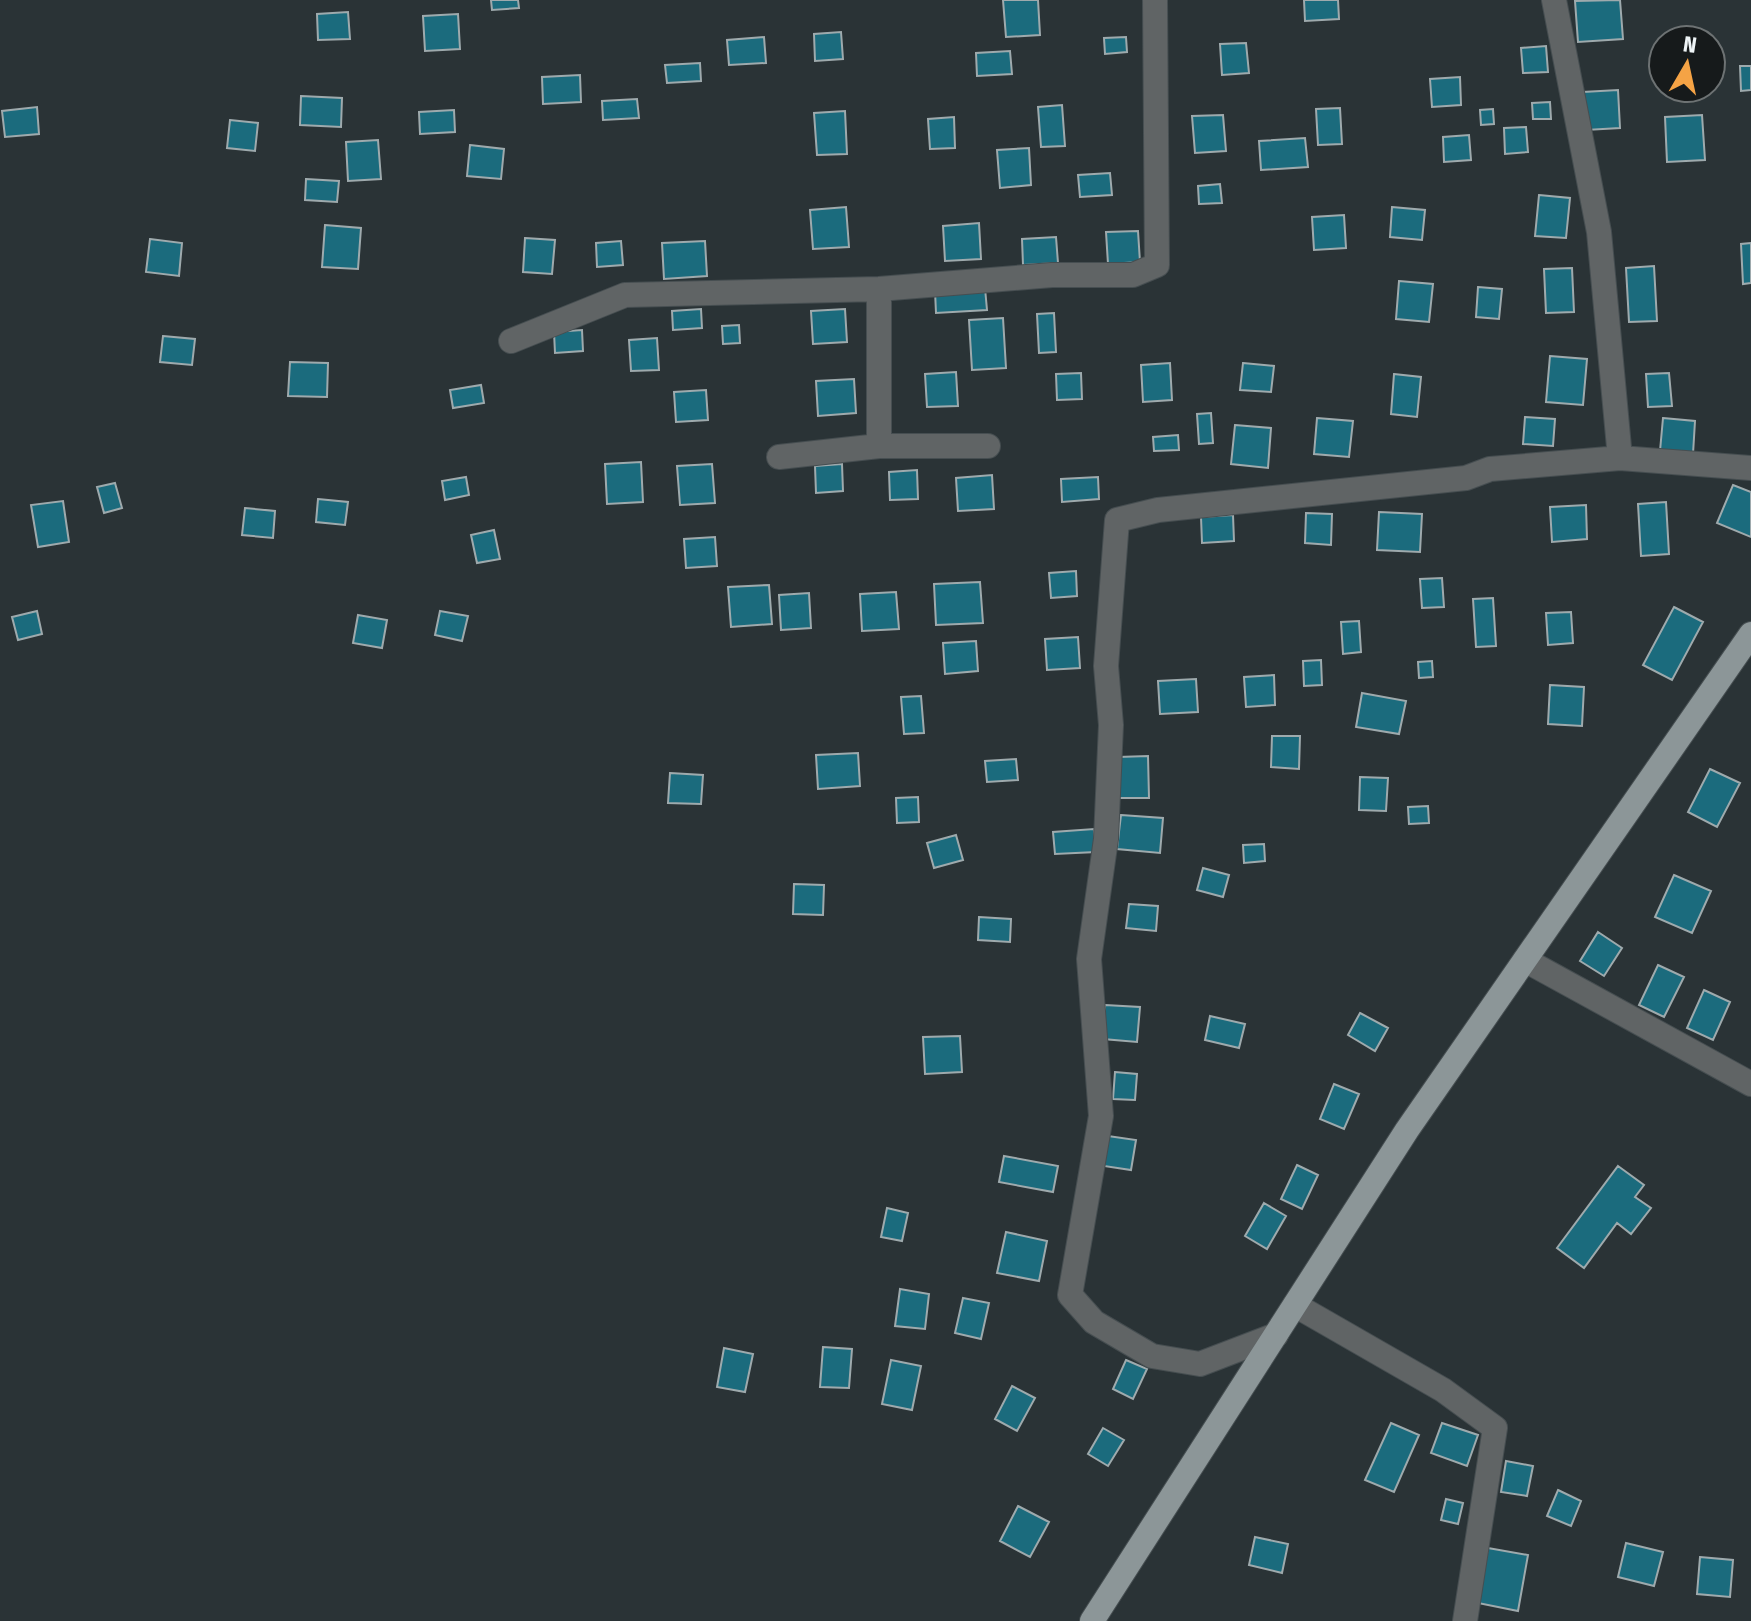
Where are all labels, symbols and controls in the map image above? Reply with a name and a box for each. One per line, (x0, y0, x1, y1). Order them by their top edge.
north arrow (1647, 24, 1727, 104)
text: N (1681, 30, 1699, 59)

